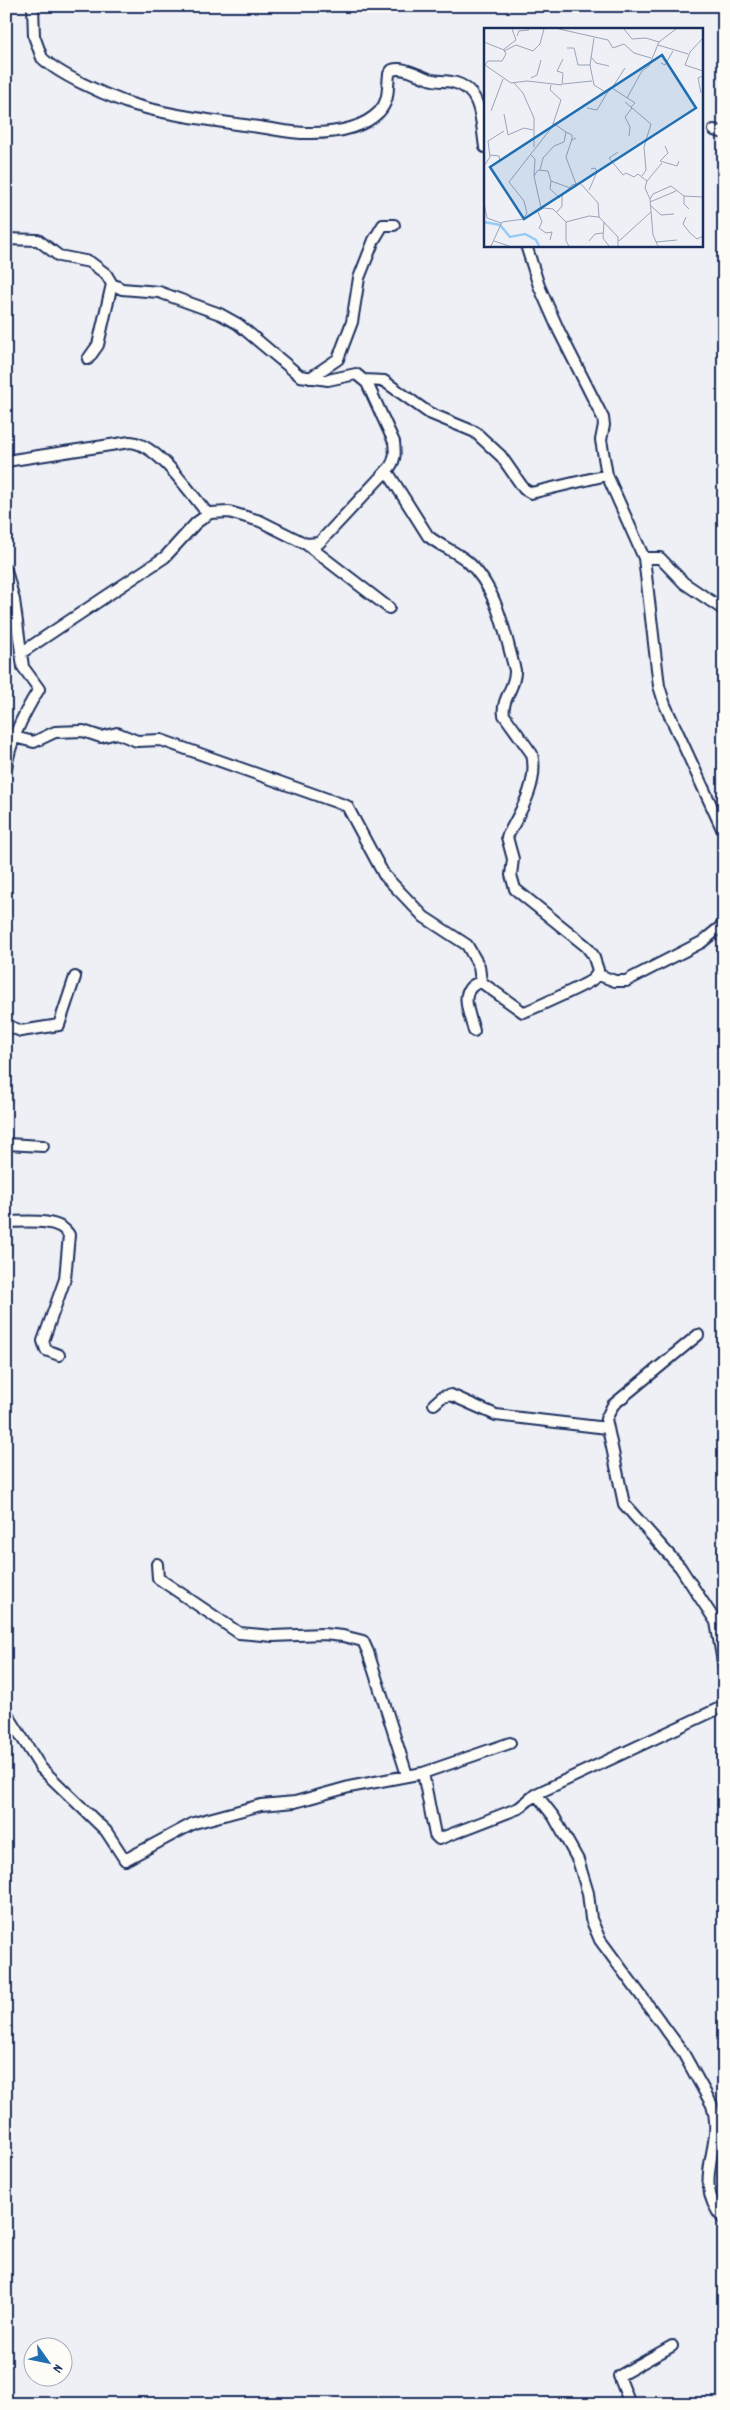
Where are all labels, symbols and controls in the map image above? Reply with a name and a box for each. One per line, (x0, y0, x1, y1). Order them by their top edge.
inset map (484, 28, 702, 246)
north arrow (22, 2338, 72, 2388)
text: N (47, 2360, 67, 2376)

